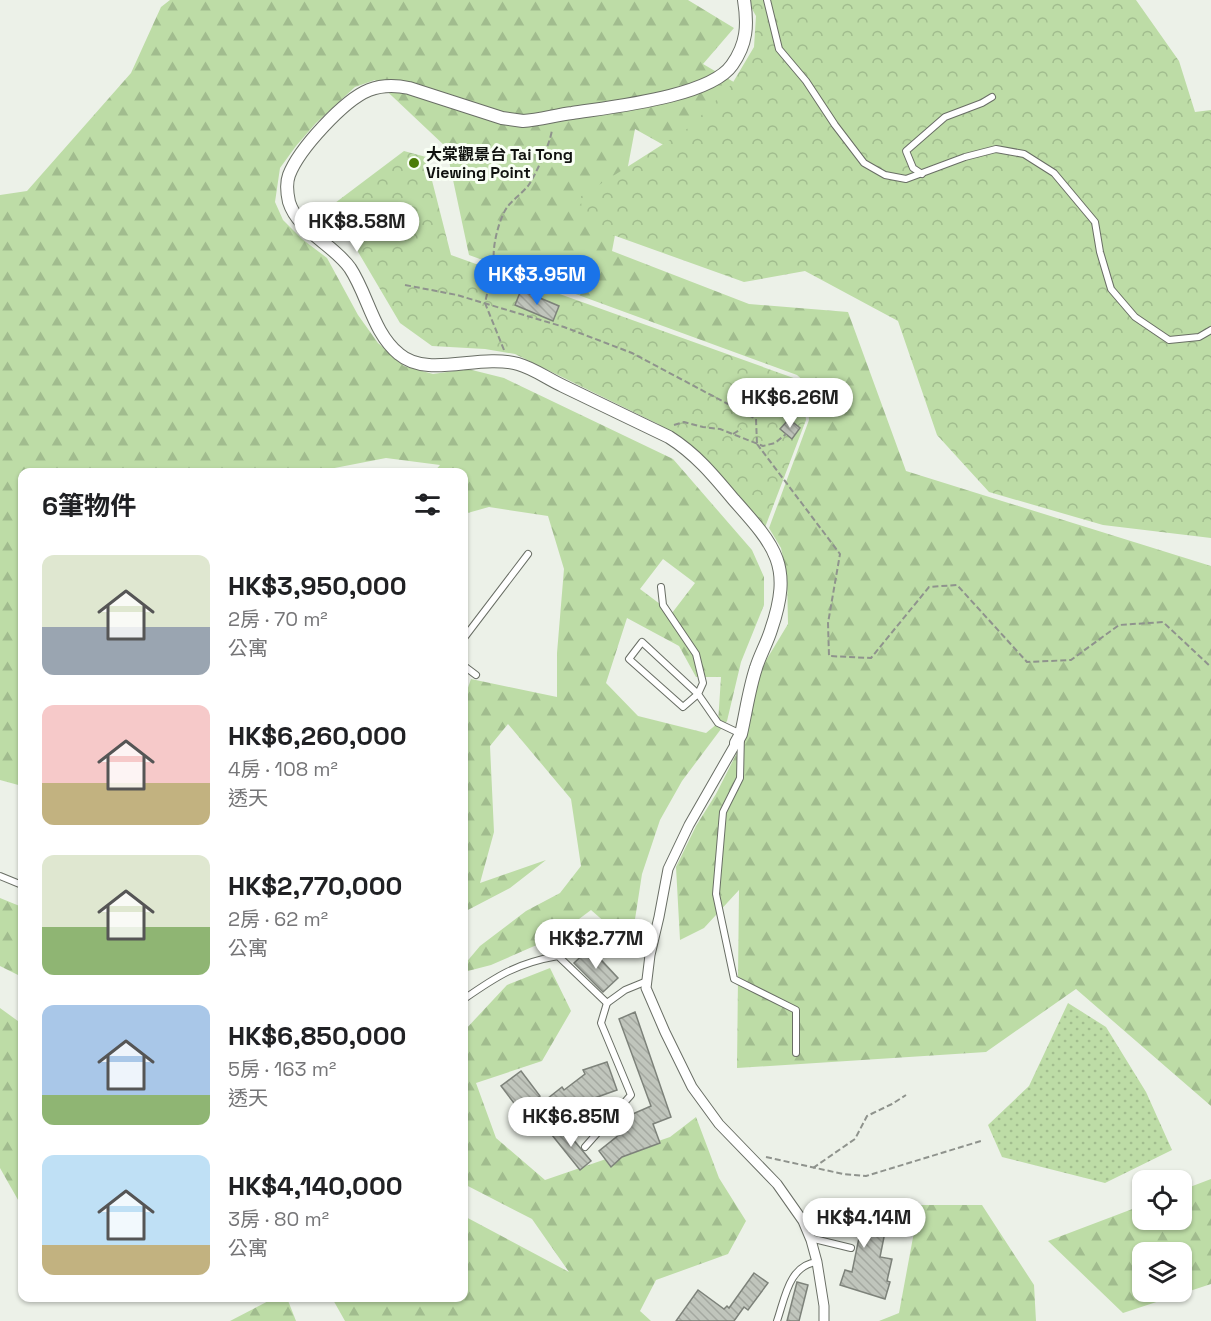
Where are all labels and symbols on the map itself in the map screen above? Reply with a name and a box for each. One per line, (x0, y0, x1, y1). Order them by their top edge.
place label: 大棠觀景台 Tai Tong Viewing Point (426, 144, 573, 183)
marker: 大棠觀景台 Tai Tong Viewing Point (407, 156, 421, 170)
pin: HK$8.58M (295, 202, 419, 253)
pin: HK$3.95M (475, 255, 599, 306)
pin: HK$6.26M (728, 378, 852, 429)
pin: HK$2.77M (534, 919, 658, 970)
pin: HK$6.85M (509, 1097, 633, 1148)
pin: HK$4.14M (802, 1198, 926, 1249)

